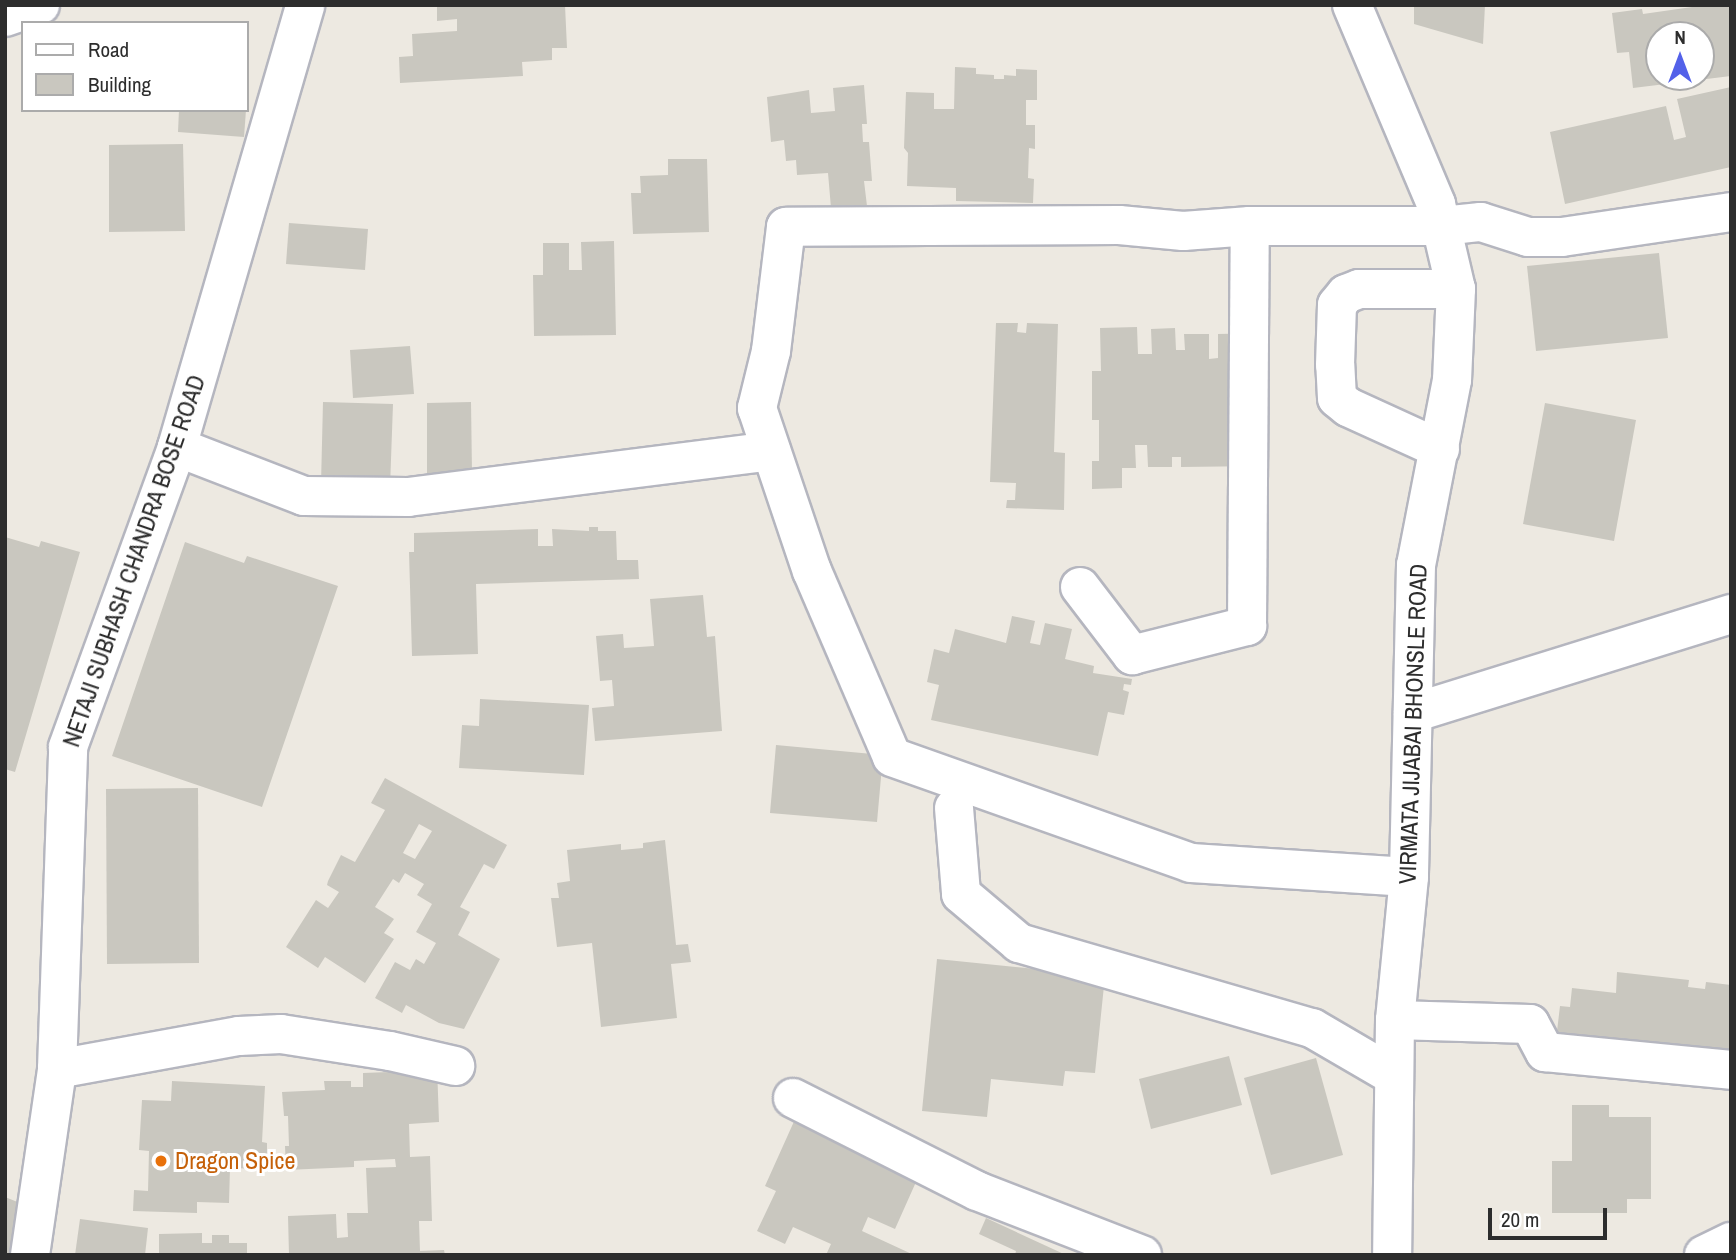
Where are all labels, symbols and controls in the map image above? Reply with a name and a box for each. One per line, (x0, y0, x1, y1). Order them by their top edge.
legend (21, 21, 248, 112)
north arrow (1645, 21, 1715, 91)
text: N (1674, 24, 1686, 50)
text: Road (88, 35, 129, 64)
text: Building (88, 70, 151, 99)
street label: NETAJI SUBHASH CHANDRA BOSE ROAD (57, 371, 211, 751)
street label: VIRMATA JIJABAI BHONSLE ROAD (1393, 563, 1433, 885)
place label: Dragon Spice (175, 1147, 295, 1175)
marker: Dragon Spice (153, 1153, 169, 1169)
scale bar (1491, 1194, 1610, 1238)
text: 20 m (1501, 1205, 1539, 1234)

